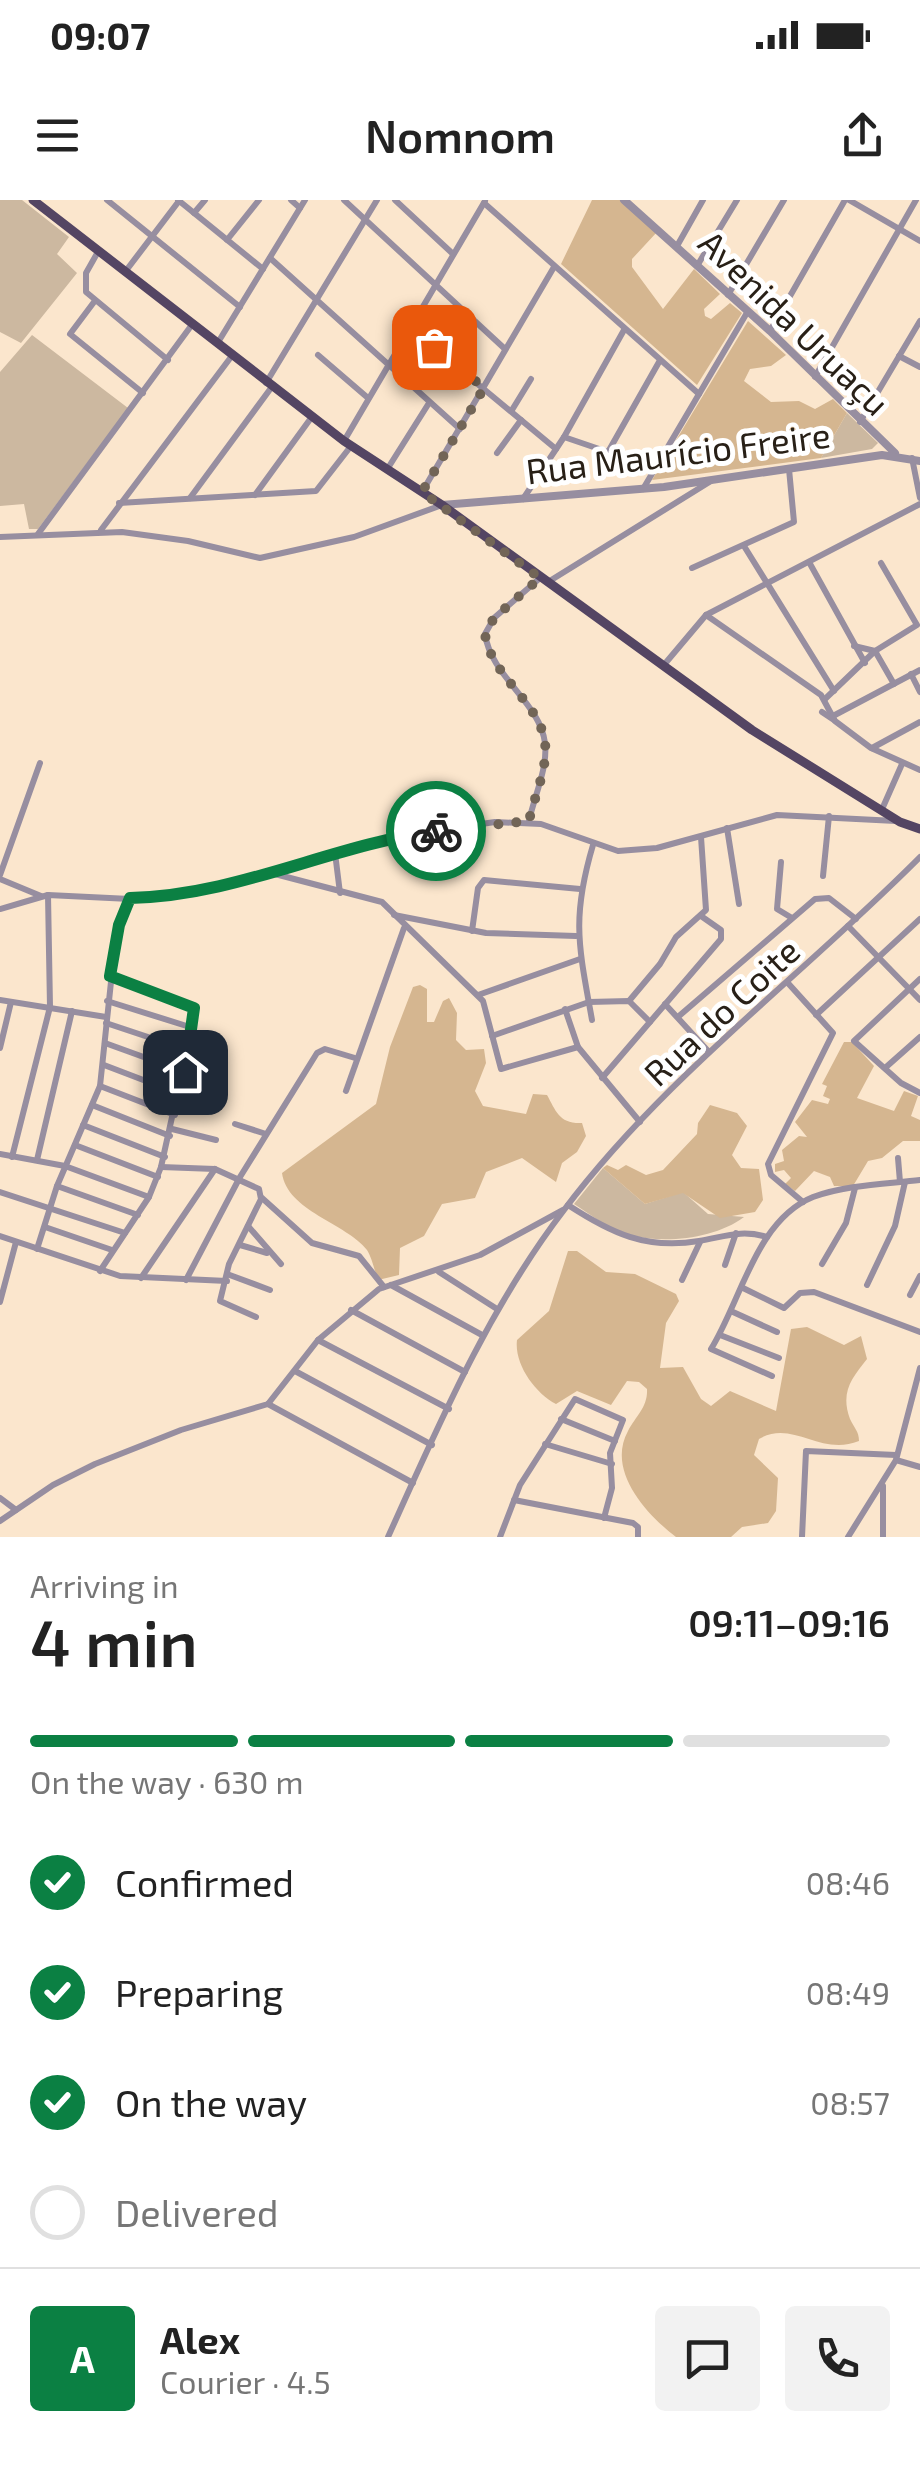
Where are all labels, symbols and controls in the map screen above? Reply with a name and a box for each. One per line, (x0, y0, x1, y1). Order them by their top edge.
text: 09:07 (50, 12, 150, 58)
icon: menu (30, 108, 85, 163)
text: Nomnom (365, 108, 555, 162)
icon: share (835, 108, 890, 163)
street label: Avenida Uruaçu (690, 221, 899, 425)
pin (392, 305, 477, 390)
icon: bag (407, 320, 462, 375)
street label: Rua Maurício Freire (523, 412, 833, 492)
courier (386, 781, 486, 881)
icon: bike (409, 804, 464, 859)
street label: Rua do Coite (635, 928, 807, 1094)
pin (143, 1030, 228, 1115)
icon: home (158, 1045, 213, 1100)
text: Arriving in (30, 1566, 179, 1604)
text: 09:11–09:16 (688, 1599, 890, 1645)
text: 4 min (30, 1602, 198, 1680)
text: On the way · 630 m (30, 1762, 303, 1800)
icon: check (30, 1855, 85, 1910)
text: Confirmed (115, 1859, 294, 1905)
text: 08:46 (806, 1863, 890, 1901)
icon: check (30, 1965, 85, 2020)
text: Preparing (115, 1969, 283, 2015)
text: 08:49 (806, 1973, 890, 2011)
icon: check (30, 2075, 85, 2130)
text: On the way (115, 2079, 307, 2125)
text: 08:57 (810, 2083, 890, 2121)
text: Delivered (115, 2189, 279, 2235)
button: chat (655, 2306, 760, 2411)
button: phone (785, 2306, 890, 2411)
text: Alex (160, 2316, 240, 2362)
text: A (70, 2335, 95, 2381)
text: Courier · 4.5 (160, 2362, 331, 2400)

